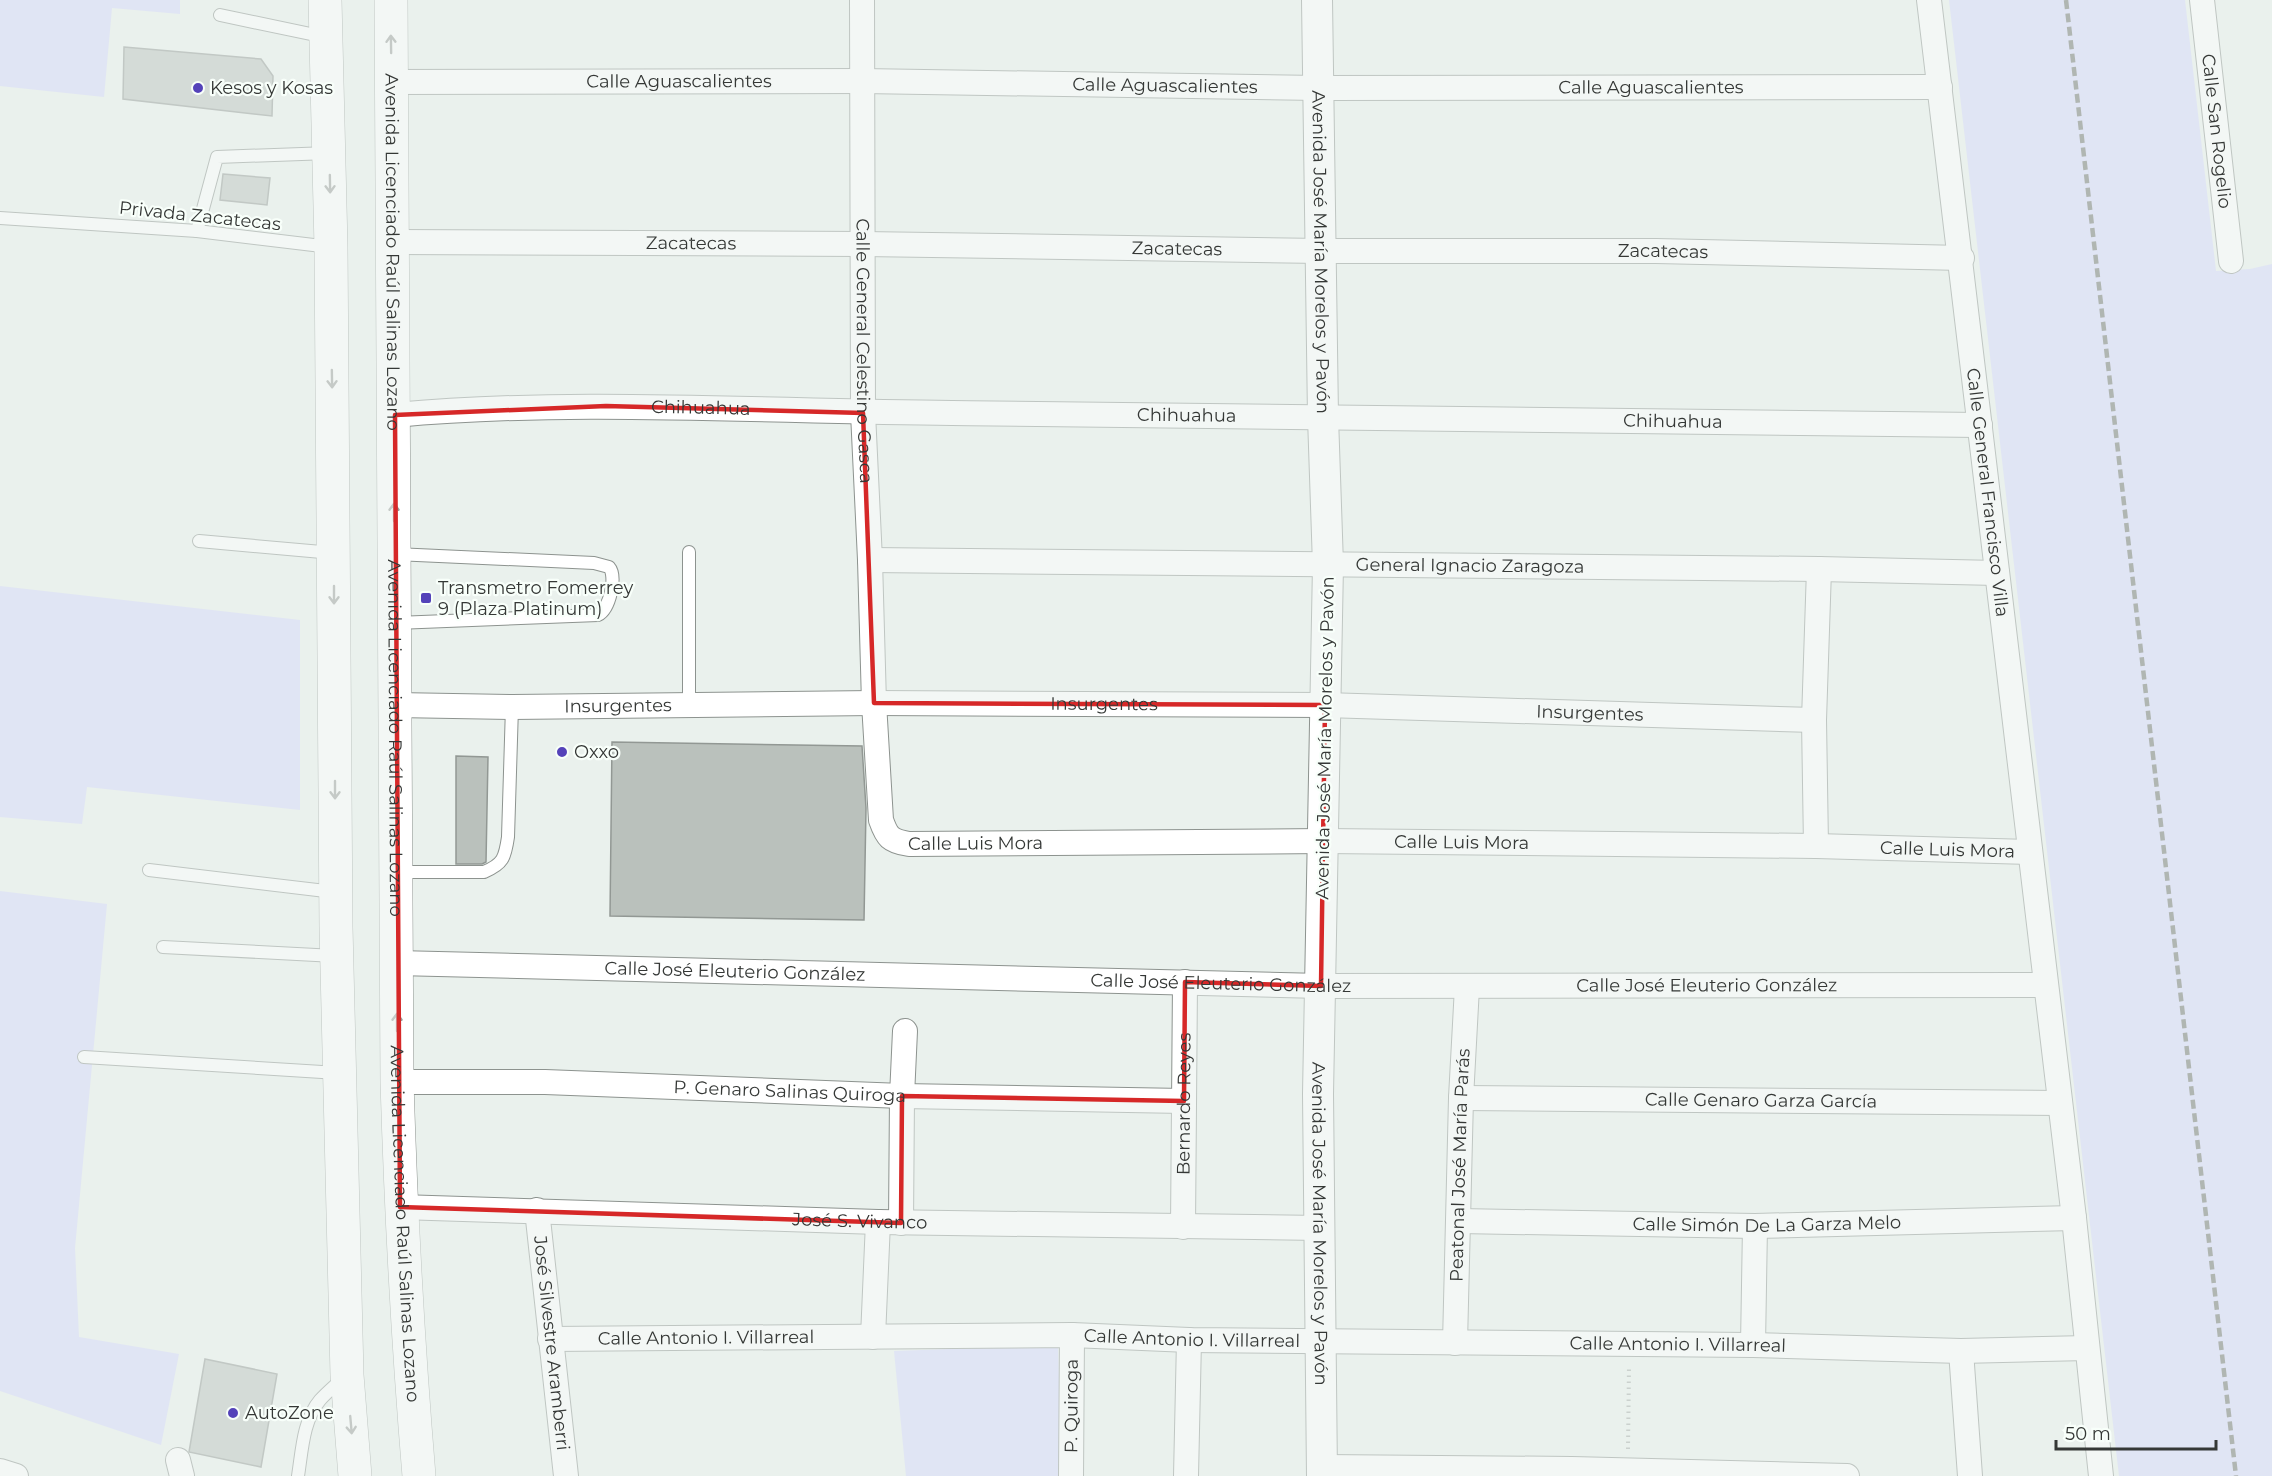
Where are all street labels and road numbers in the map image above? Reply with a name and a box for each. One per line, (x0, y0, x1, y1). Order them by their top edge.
street label: Calle San Rogelio (2197, 53, 2236, 210)
street label: Calle Aguascalientes (586, 70, 772, 93)
street label: Avenida Licenciado Raúl Salinas Lozano (380, 73, 404, 431)
street label: Calle Aguascalientes (1072, 73, 1258, 98)
street label: Calle Aguascalientes (1558, 76, 1744, 99)
street label: Avenida José María Morelos y Pavón (1307, 90, 1334, 414)
street label: Privada Zacatecas (118, 197, 282, 235)
street label: Calle General Celestino Gasca (852, 218, 877, 484)
street label: Zacatecas (646, 232, 737, 254)
street label: Zacatecas (1132, 237, 1223, 260)
street label: Zacatecas (1618, 240, 1709, 263)
street label: Calle General Francisco Villa (1962, 367, 2013, 618)
street label: Chihuahua (651, 396, 751, 420)
street label: Chihuahua (1137, 404, 1237, 427)
street label: Chihuahua (1623, 410, 1723, 433)
street label: General Ignacio Zaragoza (1355, 554, 1584, 578)
street label: Avenida Licenciado Raúl Salinas Lozano (383, 559, 407, 917)
street label: Avenida José María Morelos y Pavón (1311, 576, 1339, 900)
street label: Insurgentes (1050, 693, 1158, 715)
street label: Insurgentes (564, 694, 672, 717)
street label: Insurgentes (1536, 700, 1644, 726)
street label: Calle Luis Mora (1394, 831, 1529, 854)
street label: Calle Luis Mora (908, 832, 1043, 855)
street label: Calle Luis Mora (1880, 837, 2015, 863)
street label: Calle José Eleuterio González (604, 957, 866, 986)
street label: Calle José Eleuterio González (1090, 969, 1351, 997)
street label: Calle José Eleuterio González (1576, 974, 1837, 997)
street label: Bernardo Reyes (1172, 1032, 1196, 1175)
street label: Avenida Licenciado Raúl Salinas Lozano (386, 1045, 424, 1403)
street label: Peatonal José María Parás (1446, 1048, 1475, 1282)
street label: Avenida José María Morelos y Pavón (1307, 1062, 1332, 1386)
street label: P. Genaro Salinas Quiroga (673, 1076, 906, 1107)
street label: Calle Genaro Garza García (1645, 1089, 1877, 1112)
street label: José S. Vivanco (791, 1208, 928, 1234)
street label: Calle Simón De La Garza Melo (1632, 1211, 1902, 1237)
street label: José Silvestre Aramberri (529, 1234, 574, 1452)
street label: Calle Antonio I. Villarreal (1083, 1325, 1300, 1352)
street label: Calle Antonio I. Villarreal (598, 1326, 814, 1350)
street label: Calle Antonio I. Villarreal (1570, 1332, 1786, 1357)
street label: P. Quiroga (1060, 1359, 1083, 1453)

